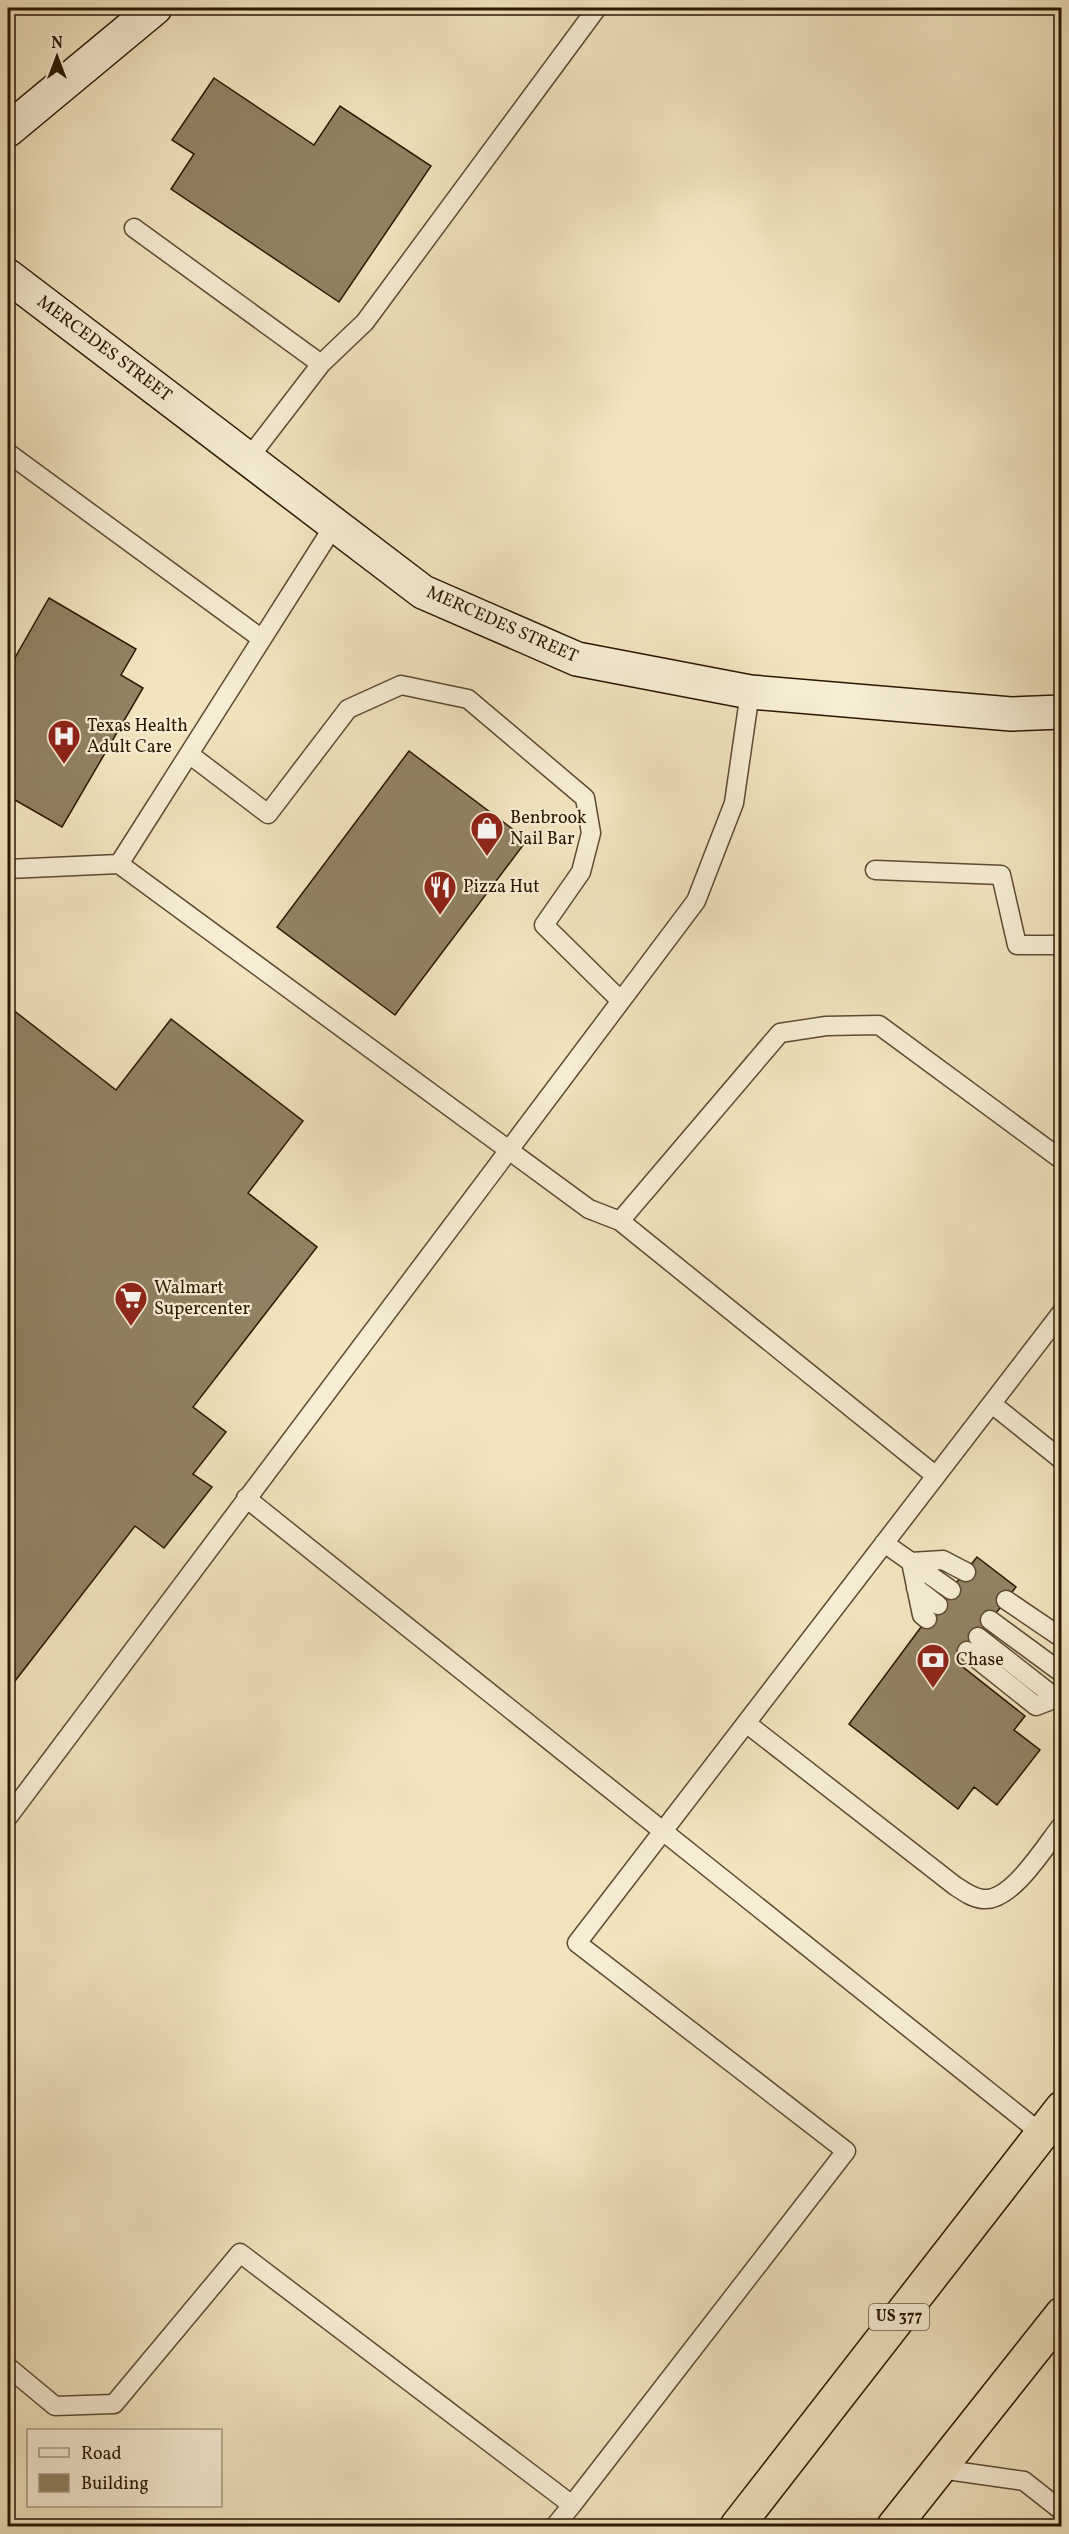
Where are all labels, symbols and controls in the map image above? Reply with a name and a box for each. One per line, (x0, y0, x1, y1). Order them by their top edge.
north arrow (27, 27, 87, 87)
text: N (51, 33, 63, 55)
street label: MERCEDES STREET (31, 290, 177, 408)
street label: MERCEDES STREET (422, 580, 582, 670)
place label: Texas Health Adult Care (87, 714, 188, 760)
hospital icon: Texas Health Adult Care (46, 718, 82, 765)
place label: Benbrook Nail Bar (510, 806, 587, 852)
shop icon: Benbrook Nail Bar (469, 810, 505, 857)
restaurant icon: Pizza Hut (422, 869, 458, 916)
place label: Pizza Hut (463, 875, 540, 900)
place label: Walmart Supercenter (154, 1276, 250, 1322)
supermarket icon: Walmart Supercenter (113, 1280, 149, 1327)
bank icon: Chase (915, 1642, 951, 1689)
place label: Chase (956, 1648, 1004, 1673)
road number: US 377 (869, 2304, 929, 2330)
legend (27, 2429, 222, 2507)
text: Road (81, 2442, 122, 2467)
text: Building (81, 2472, 149, 2497)

